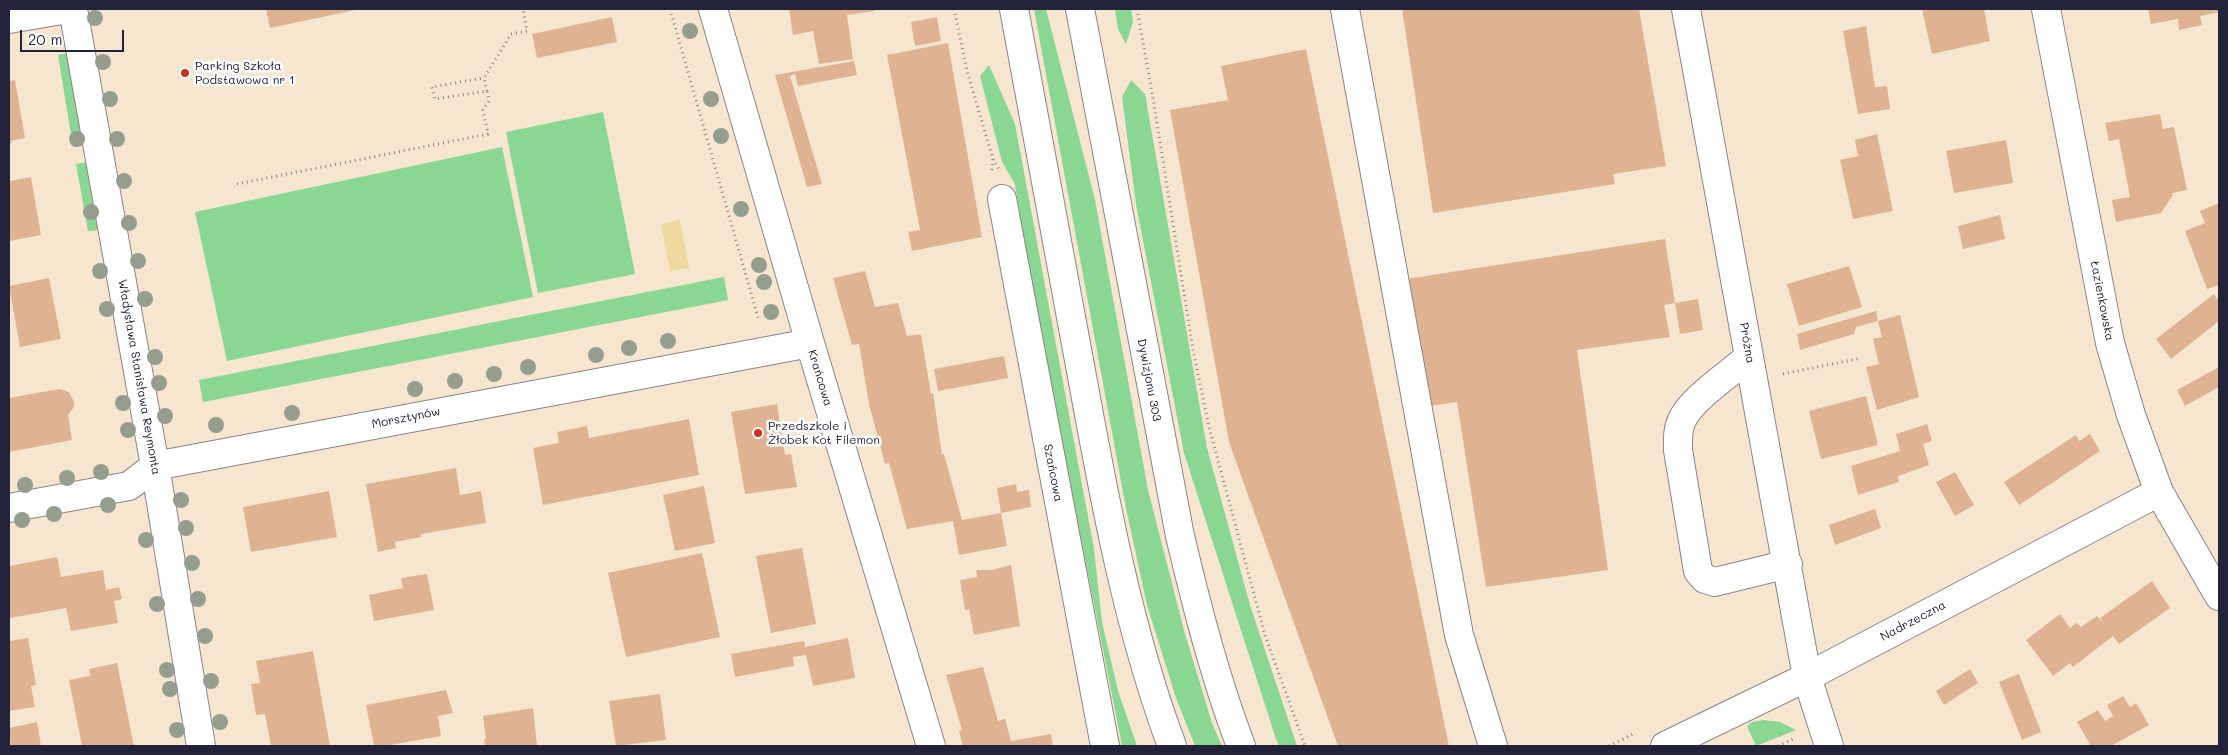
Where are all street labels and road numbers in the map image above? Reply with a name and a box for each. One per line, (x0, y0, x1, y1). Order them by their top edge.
street label: Łazienkowska (2087, 260, 2117, 342)
street label: Władysława Stanisława Reymonta (115, 278, 163, 476)
street label: Próżna (1736, 321, 1758, 365)
street label: Dywizjonu 303 (1134, 337, 1164, 423)
street label: Krańcowa (805, 348, 835, 408)
street label: Morsztynów (370, 404, 442, 432)
street label: Szańcowa (1040, 443, 1066, 503)
street label: Nadrzeczna (1878, 598, 1948, 644)

